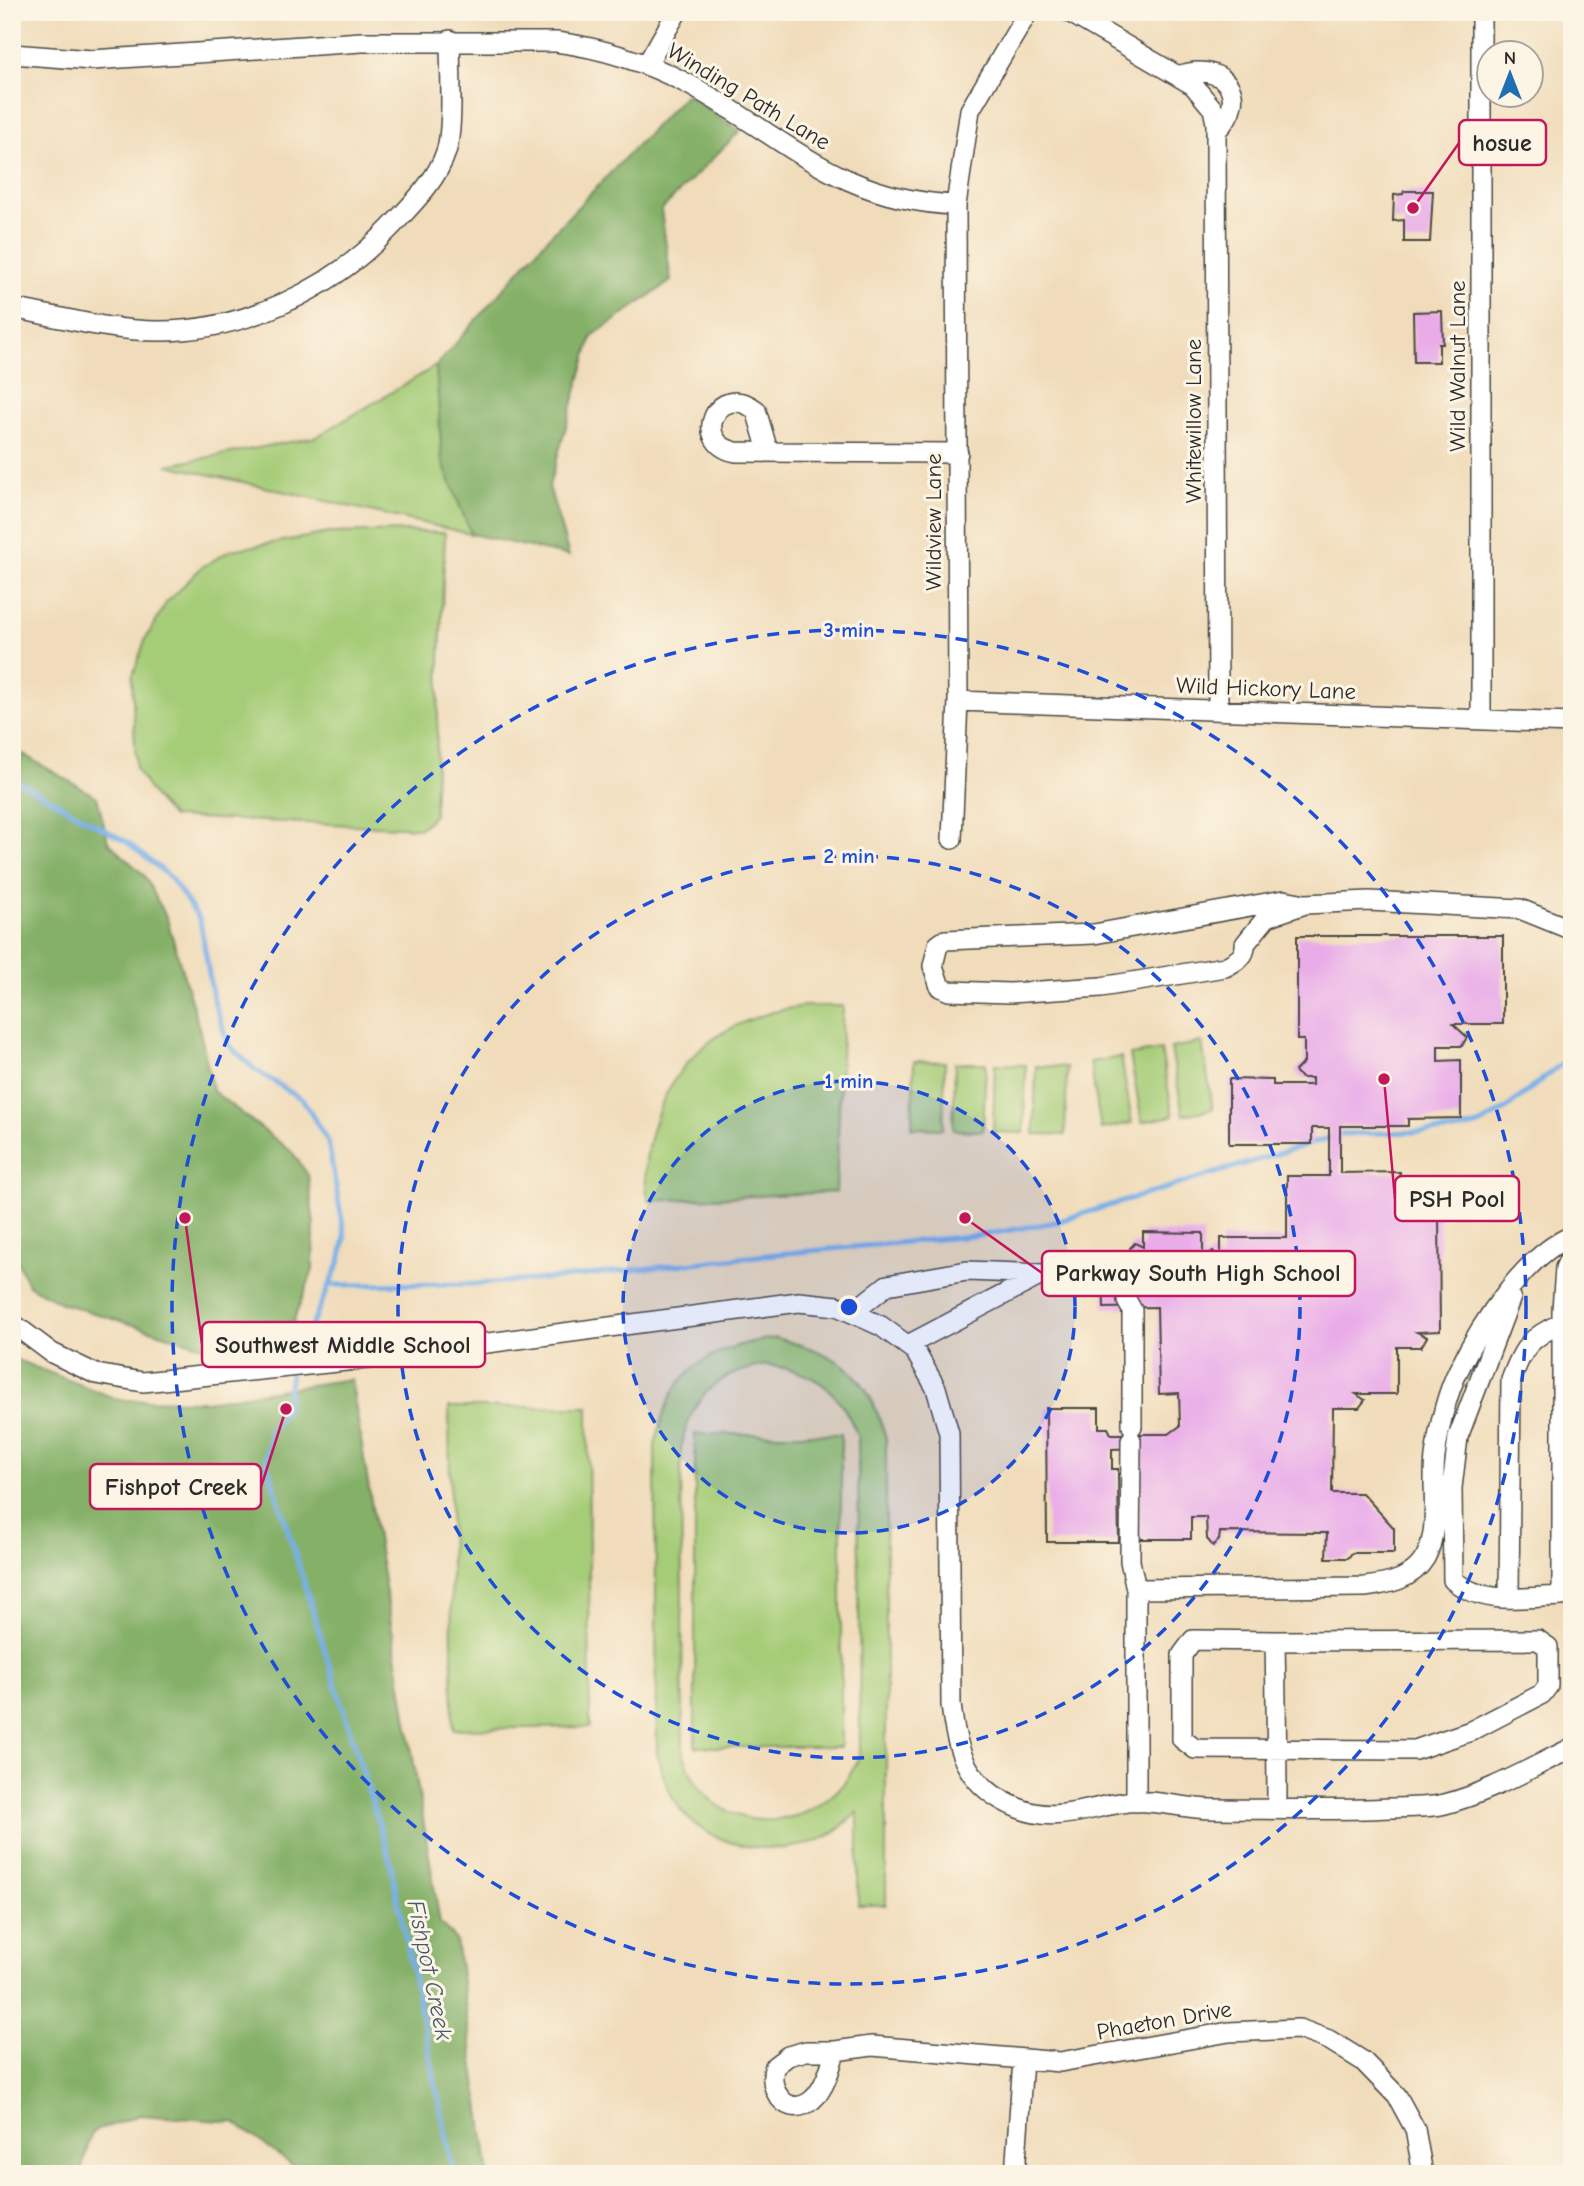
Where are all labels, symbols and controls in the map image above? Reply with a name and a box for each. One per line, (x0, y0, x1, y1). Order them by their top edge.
street label: Winding Path Lane (662, 37, 835, 156)
north arrow (1476, 38, 1546, 108)
text: N (1504, 47, 1516, 69)
callout: hosue (1459, 120, 1546, 165)
text: hosue (1472, 129, 1532, 157)
street label: Wild Walnut Lane (1444, 280, 1471, 452)
street label: Whitewillow Lane (1180, 339, 1207, 503)
street label: Wildview Lane (920, 453, 947, 591)
text: 3 min (823, 618, 875, 642)
street label: Wild Hickory Lane (1175, 672, 1356, 705)
text: 2 min (823, 844, 875, 868)
text: 1 min (825, 1069, 873, 1093)
callout: PSH Pool (1395, 1176, 1519, 1221)
text: PSH Pool (1409, 1185, 1505, 1213)
callout: Parkway South High School (1042, 1251, 1355, 1296)
text: Parkway South High School (1055, 1259, 1341, 1287)
centre of rings (837, 1295, 861, 1319)
callout: Southwest Middle School (202, 1322, 485, 1367)
text: Southwest Middle School (215, 1331, 471, 1359)
callout: Fishpot Creek (90, 1464, 261, 1509)
text: Fishpot Creek (105, 1473, 248, 1501)
water label: Fishpot Creek (401, 1897, 459, 2043)
street label: Phaeton Drive (1094, 1995, 1234, 2046)

